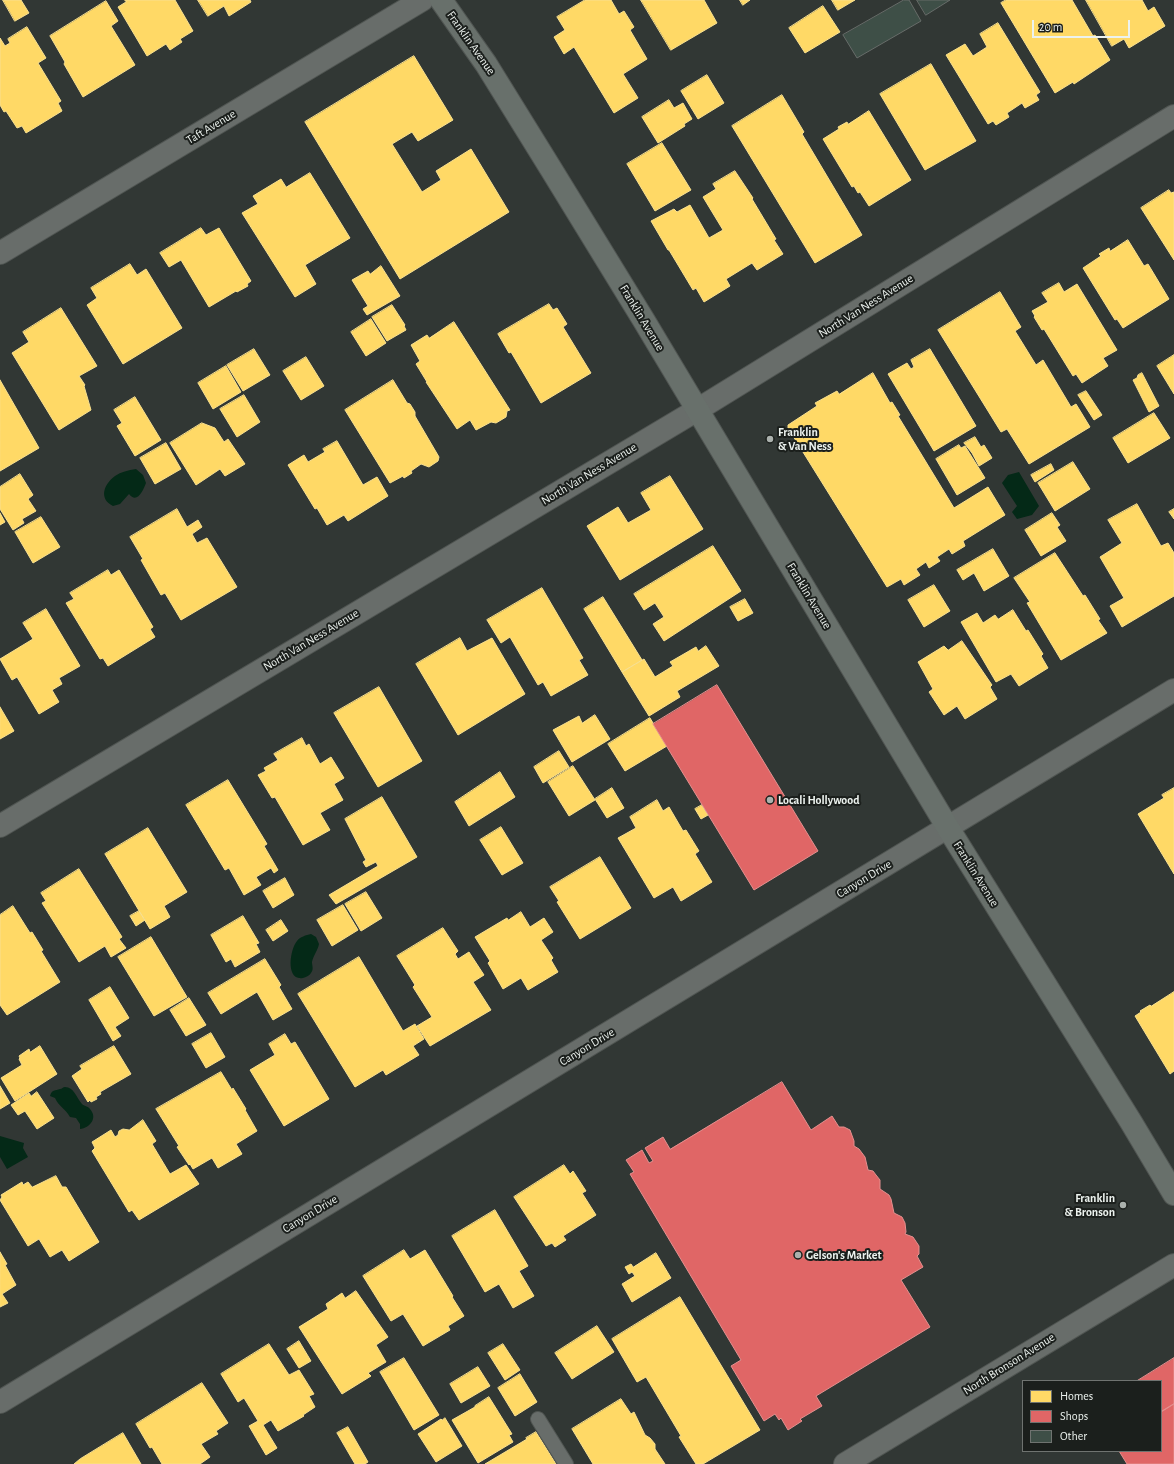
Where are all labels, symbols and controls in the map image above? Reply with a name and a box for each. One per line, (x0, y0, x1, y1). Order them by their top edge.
street label: Franklin Avenue (444, 8, 498, 78)
scale bar (1034, 12, 1132, 38)
text: 20 m (1039, 21, 1062, 33)
street label: Taft Avenue (184, 107, 238, 147)
street label: North Van Ness Avenue (816, 271, 916, 341)
street label: Franklin Avenue (617, 282, 667, 354)
place label: Franklin & Van Ness (778, 425, 832, 453)
marker: Franklin & Van Ness (765, 434, 775, 444)
street label: North Van Ness Avenue (539, 440, 639, 508)
street label: Franklin Avenue (784, 560, 834, 632)
street label: North Van Ness Avenue (261, 606, 361, 674)
place label: Locali Hollywood (778, 793, 860, 807)
marker: Locali Hollywood (765, 795, 775, 805)
street label: Franklin Avenue (950, 839, 1002, 909)
street label: Canyon Drive (834, 857, 894, 901)
street label: Canyon Drive (557, 1025, 617, 1069)
place label: Franklin & Bronson (1065, 1191, 1115, 1219)
street label: Canyon Drive (280, 1192, 340, 1236)
marker: Franklin & Bronson (1118, 1200, 1128, 1210)
place label: Gelson's Market (806, 1248, 881, 1262)
marker: Gelson's Market (793, 1250, 803, 1260)
street label: North Bronson Avenue (961, 1330, 1057, 1398)
legend (1022, 1380, 1162, 1452)
text: Homes (1060, 1390, 1093, 1402)
text: Shops (1060, 1410, 1088, 1422)
text: Other (1060, 1430, 1087, 1442)

